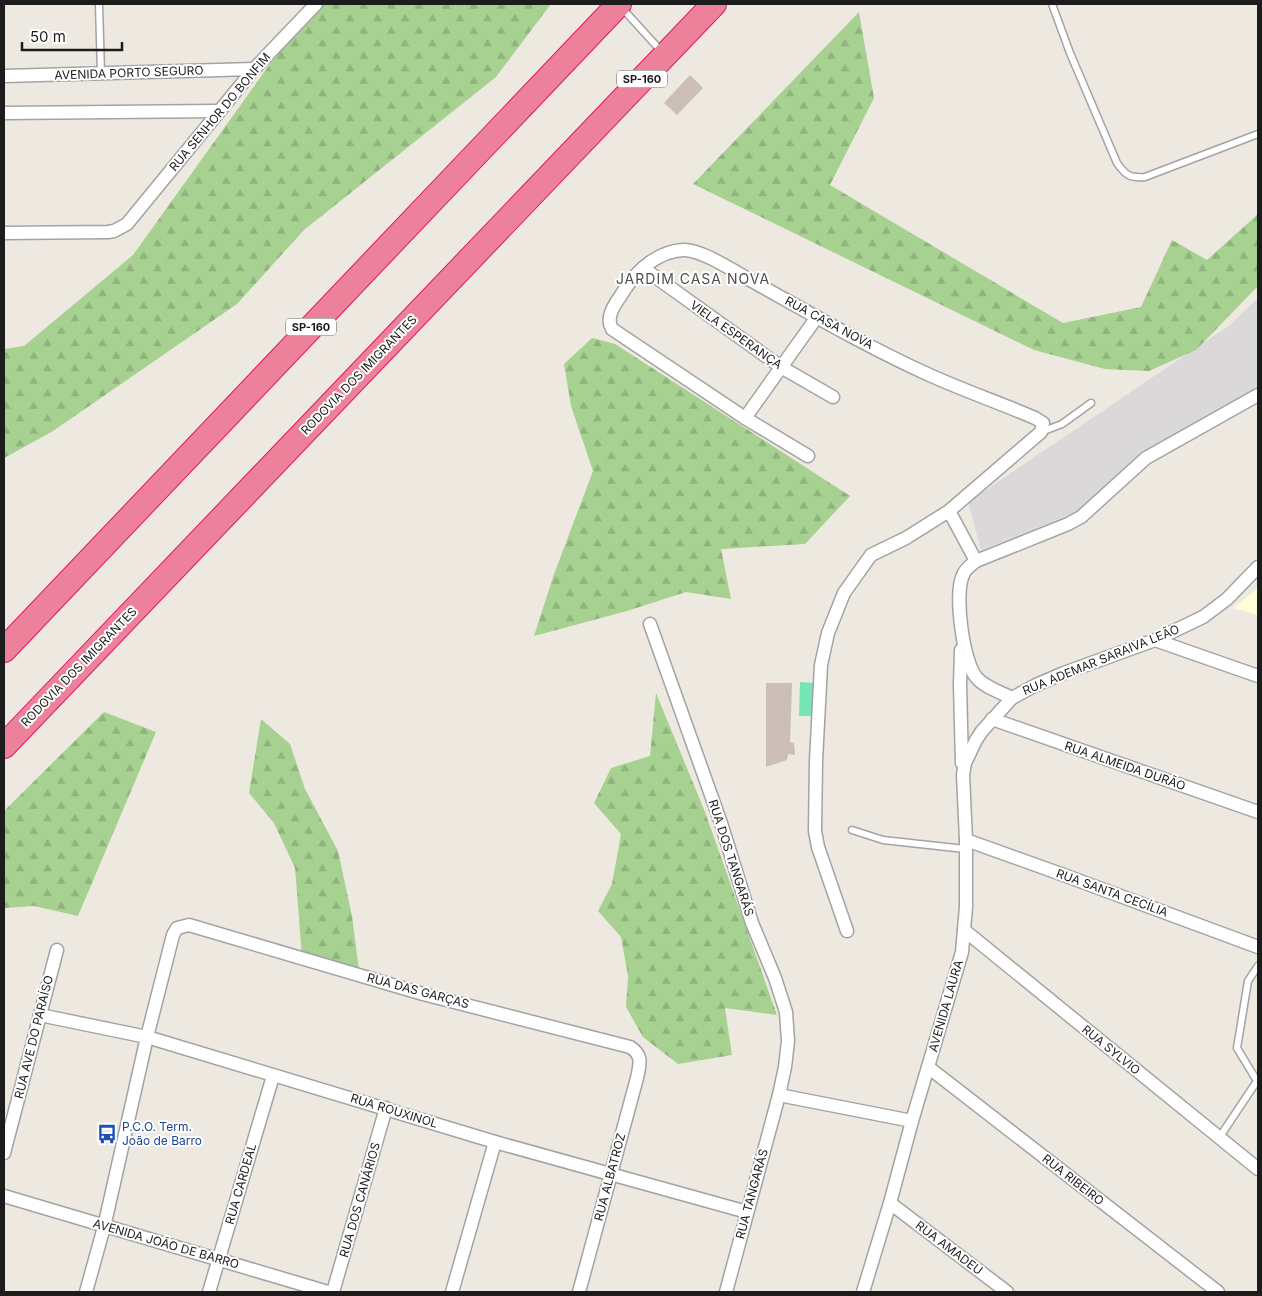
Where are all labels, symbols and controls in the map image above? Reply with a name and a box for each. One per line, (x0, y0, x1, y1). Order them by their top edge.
scale bar (22, 20, 122, 52)
text: 50 m (30, 27, 66, 46)
street label: RUA SENHOR DO BONFIM (166, 50, 273, 174)
street label: AVENIDA PORTO SEGURO (54, 62, 204, 83)
road number: SP-160 (617, 70, 667, 88)
district label: JARDIM CASA NOVA (616, 270, 770, 287)
street label: RUA CASA NOVA (783, 293, 876, 352)
street label: VIELA ESPERANÇA (687, 297, 785, 372)
street label: RODOVIA DOS IMIGRANTES (298, 312, 420, 438)
road number: SP-160 (286, 318, 336, 336)
street label: RODOVIA DOS IMIGRANTES (18, 604, 140, 730)
street label: RUA ADEMAR SARAIVA LEÃO (1020, 621, 1181, 698)
street label: RUA ALMEIDA DURÃO (1063, 738, 1187, 793)
street label: RUA DOS TANGARÁS (706, 798, 758, 918)
street label: RUA SANTA CECÍLIA (1054, 865, 1170, 920)
street label: AVENIDA LAURA (925, 958, 966, 1054)
street label: RUA DAS GARÇAS (366, 970, 471, 1011)
street label: RUA AVE DO PARAÍSO (11, 974, 56, 1100)
street label: RUA SYLVIO (1079, 1022, 1143, 1078)
street label: RUA ROUXINOL (349, 1090, 440, 1131)
place label: P.C.O. Term. João de Barro (122, 1119, 202, 1148)
bus stop icon: P.C.O. Term. João de Barro (96, 1123, 118, 1145)
street label: RUA ALBATROZ (591, 1131, 628, 1222)
street label: RUA DOS CANÁRIOS (336, 1140, 383, 1259)
street label: RUA CARDEAL (222, 1141, 259, 1226)
street label: RUA TANGARÁS (732, 1147, 771, 1241)
street label: RUA RIBEIRO (1039, 1151, 1107, 1208)
street label: AVENIDA JOÃO DE BARRO (91, 1215, 241, 1272)
street label: RUA AMADEU (913, 1217, 986, 1278)

